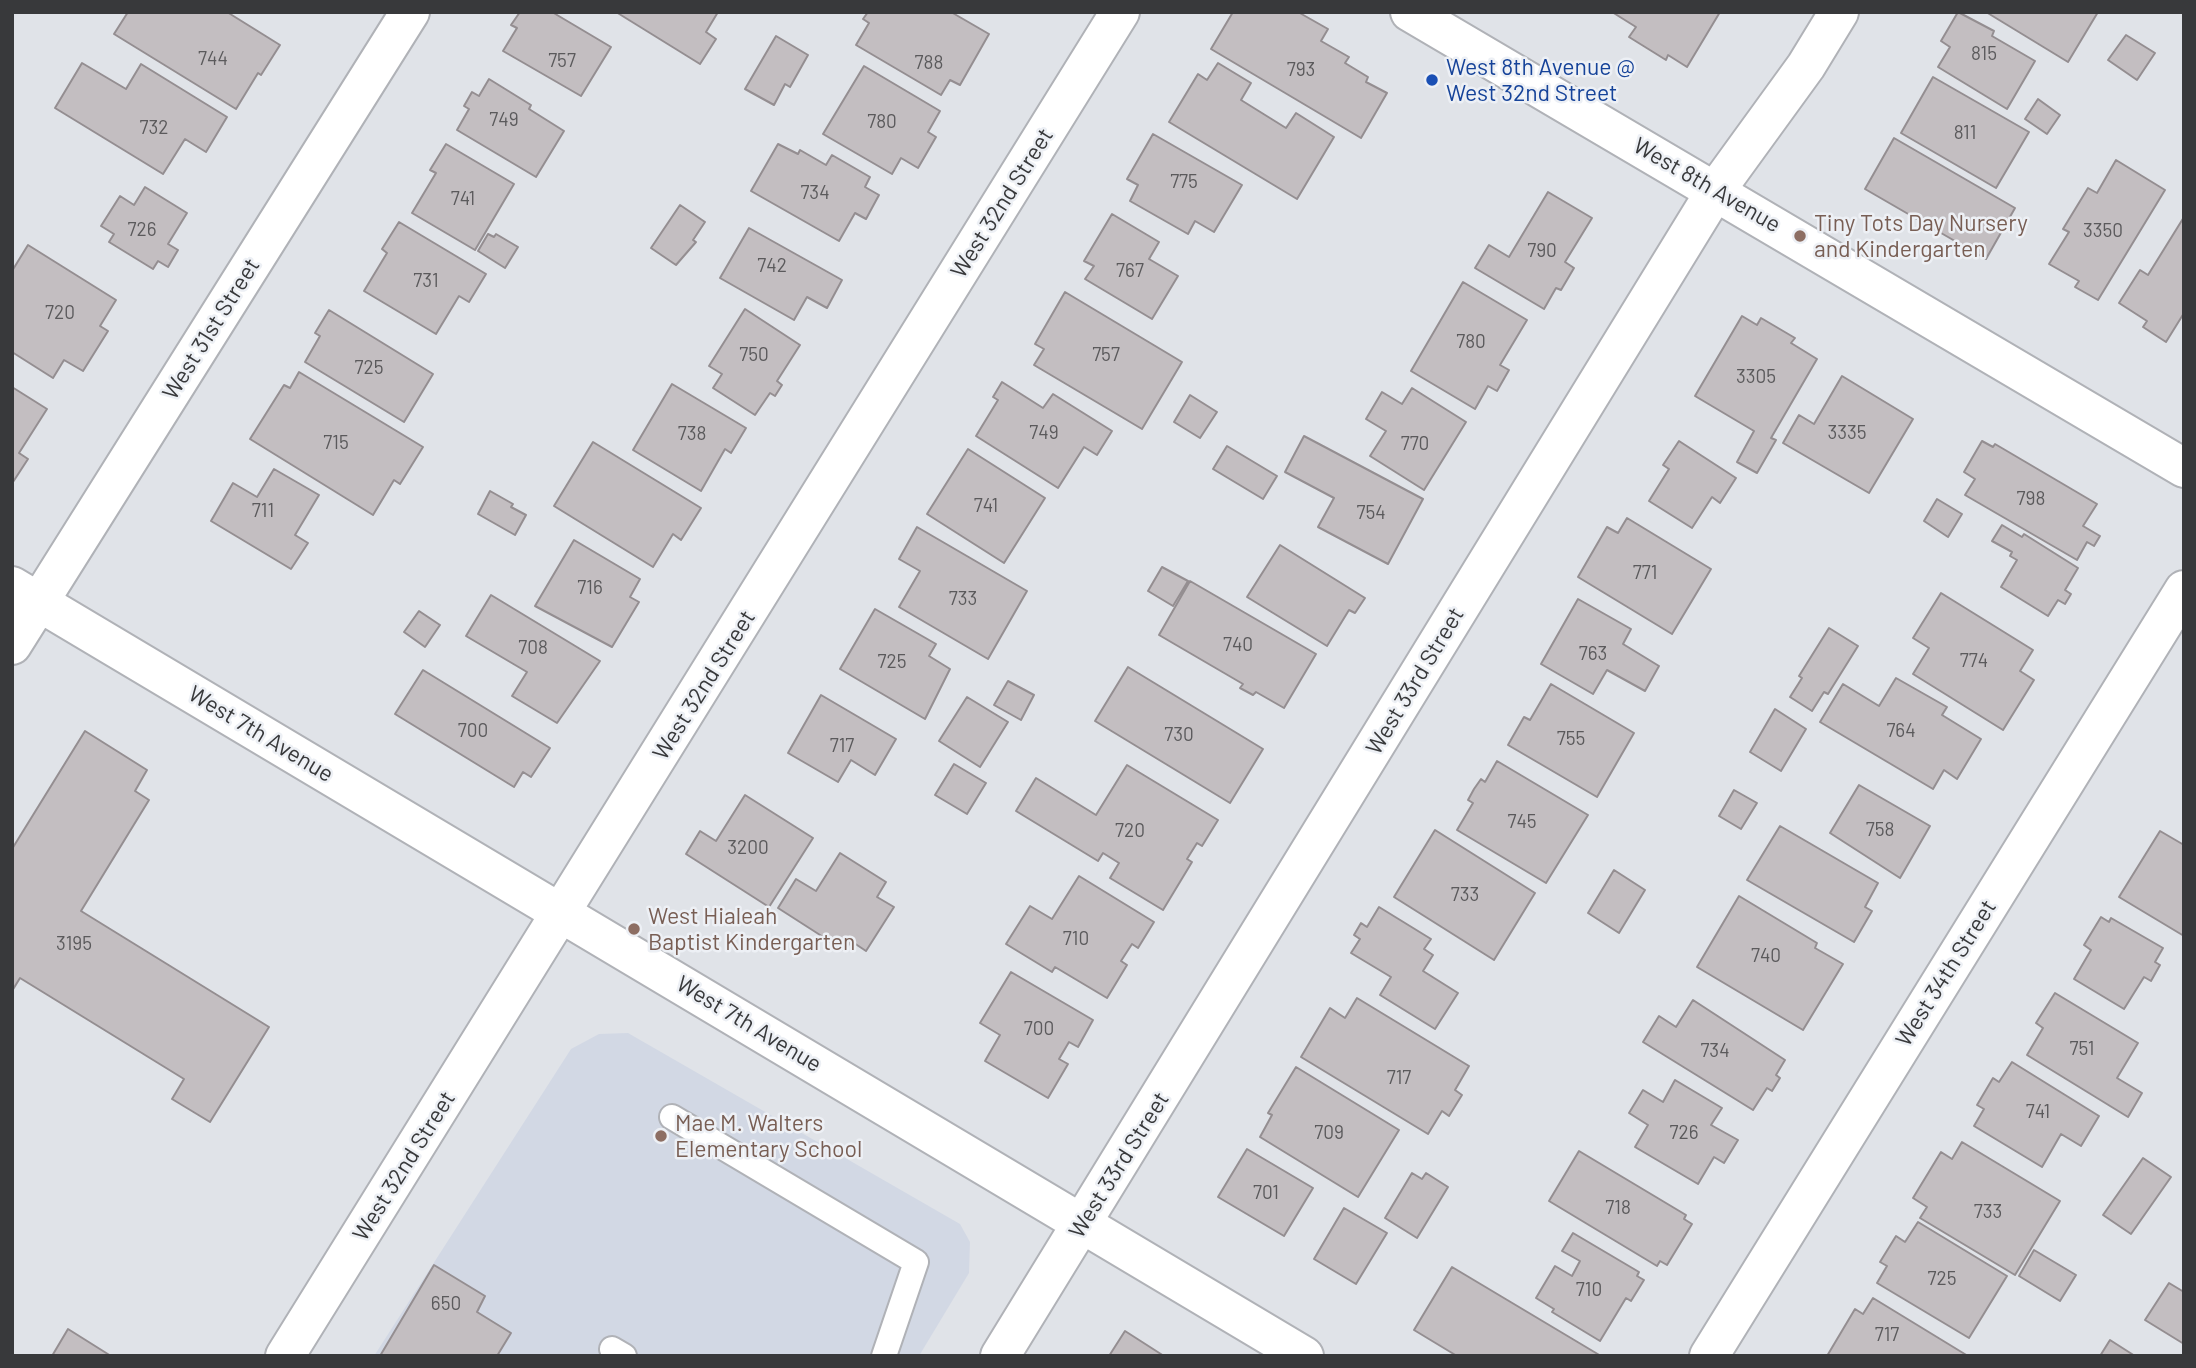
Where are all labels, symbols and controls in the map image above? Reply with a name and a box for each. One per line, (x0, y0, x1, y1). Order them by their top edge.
house number: 815 (1971, 43, 1997, 65)
house number: 744 (198, 48, 228, 70)
house number: 757 (548, 50, 576, 72)
house number: 788 (915, 52, 943, 74)
place label: West 8th Avenue @ West 32nd Street (1446, 53, 1635, 107)
house number: 793 (1287, 59, 1315, 81)
marker: West 8th Avenue @ West 32nd Street (1424, 72, 1440, 88)
house number: 749 (489, 109, 519, 131)
house number: 780 (867, 111, 897, 133)
house number: 732 (140, 117, 168, 139)
house number: 811 (1954, 122, 1976, 144)
street label: West 32nd Street (945, 123, 1059, 283)
street label: West 8th Avenue (1628, 132, 1786, 238)
house number: 775 (1170, 171, 1198, 193)
house number: 734 (800, 182, 830, 204)
house number: 741 (451, 188, 475, 210)
place label: Tiny Tots Day Nursery and Kindergarten (1814, 209, 2028, 263)
house number: 726 (128, 219, 156, 241)
house number: 3350 (2083, 220, 2123, 242)
marker: Tiny Tots Day Nursery and Kindergarten (1792, 228, 1808, 244)
house number: 790 (1527, 240, 1557, 262)
street label: West 31st Street (156, 253, 266, 405)
house number: 742 (757, 255, 787, 277)
house number: 767 (1116, 260, 1144, 282)
house number: 731 (413, 270, 439, 292)
house number: 720 (45, 302, 75, 324)
house number: 780 (1456, 331, 1486, 353)
house number: 750 (739, 344, 769, 366)
house number: 757 (1092, 344, 1120, 366)
house number: 725 (355, 357, 383, 379)
house number: 3305 (1736, 366, 1776, 388)
house number: 749 (1029, 422, 1059, 444)
house number: 3335 (1827, 422, 1867, 444)
house number: 738 (678, 423, 706, 445)
house number: 715 (323, 432, 349, 454)
house number: 770 (1401, 433, 1429, 455)
house number: 798 (2017, 488, 2045, 510)
house number: 741 (974, 495, 998, 517)
house number: 711 (252, 500, 274, 522)
house number: 754 (1356, 502, 1386, 524)
house number: 771 (1633, 562, 1657, 584)
house number: 716 (577, 577, 603, 599)
house number: 733 (949, 588, 977, 610)
street label: West 33rd Street (1360, 602, 1470, 760)
street label: West 32nd Street (647, 605, 761, 765)
house number: 740 (1223, 634, 1253, 656)
house number: 708 (518, 637, 548, 659)
house number: 763 (1579, 643, 1607, 665)
house number: 774 (1960, 650, 1988, 672)
house number: 725 (878, 651, 906, 673)
street label: West 7th Avenue (183, 680, 339, 788)
house number: 700 (458, 720, 488, 742)
house number: 764 (1886, 720, 1916, 742)
house number: 730 (1164, 724, 1194, 746)
house number: 755 (1557, 728, 1585, 750)
house number: 717 (830, 735, 854, 757)
house number: 745 (1507, 811, 1537, 833)
house number: 758 (1866, 819, 1894, 841)
house number: 720 (1115, 820, 1145, 842)
house number: 3200 (727, 837, 769, 859)
house number: 733 (1451, 884, 1479, 906)
street label: West 34th Street (1890, 895, 2002, 1051)
place label: West Hialeah Baptist Kindergarten (648, 902, 855, 956)
marker: West Hialeah Baptist Kindergarten (626, 921, 642, 937)
house number: 710 (1063, 928, 1089, 950)
house number: 3195 (56, 933, 92, 955)
house number: 740 (1751, 945, 1781, 967)
street label: West 7th Avenue (671, 970, 827, 1078)
house number: 700 (1024, 1018, 1054, 1040)
house number: 751 (2070, 1038, 2094, 1060)
house number: 734 (1700, 1040, 1730, 1062)
house number: 717 (1387, 1067, 1411, 1089)
street label: West 32nd Street (347, 1086, 461, 1246)
street label: West 33rd Street (1063, 1087, 1175, 1243)
house number: 741 (2026, 1101, 2050, 1123)
place label: Mae M. Walters Elementary School (675, 1109, 862, 1163)
house number: 709 (1314, 1122, 1344, 1144)
house number: 726 (1670, 1122, 1698, 1144)
marker: Mae M. Walters Elementary School (653, 1128, 669, 1144)
house number: 701 (1253, 1182, 1279, 1204)
house number: 718 (1605, 1197, 1631, 1219)
house number: 733 (1974, 1201, 2002, 1223)
house number: 725 (1928, 1268, 1956, 1290)
house number: 710 (1576, 1279, 1602, 1301)
house number: 650 (431, 1293, 461, 1315)
house number: 717 (1875, 1324, 1899, 1346)

